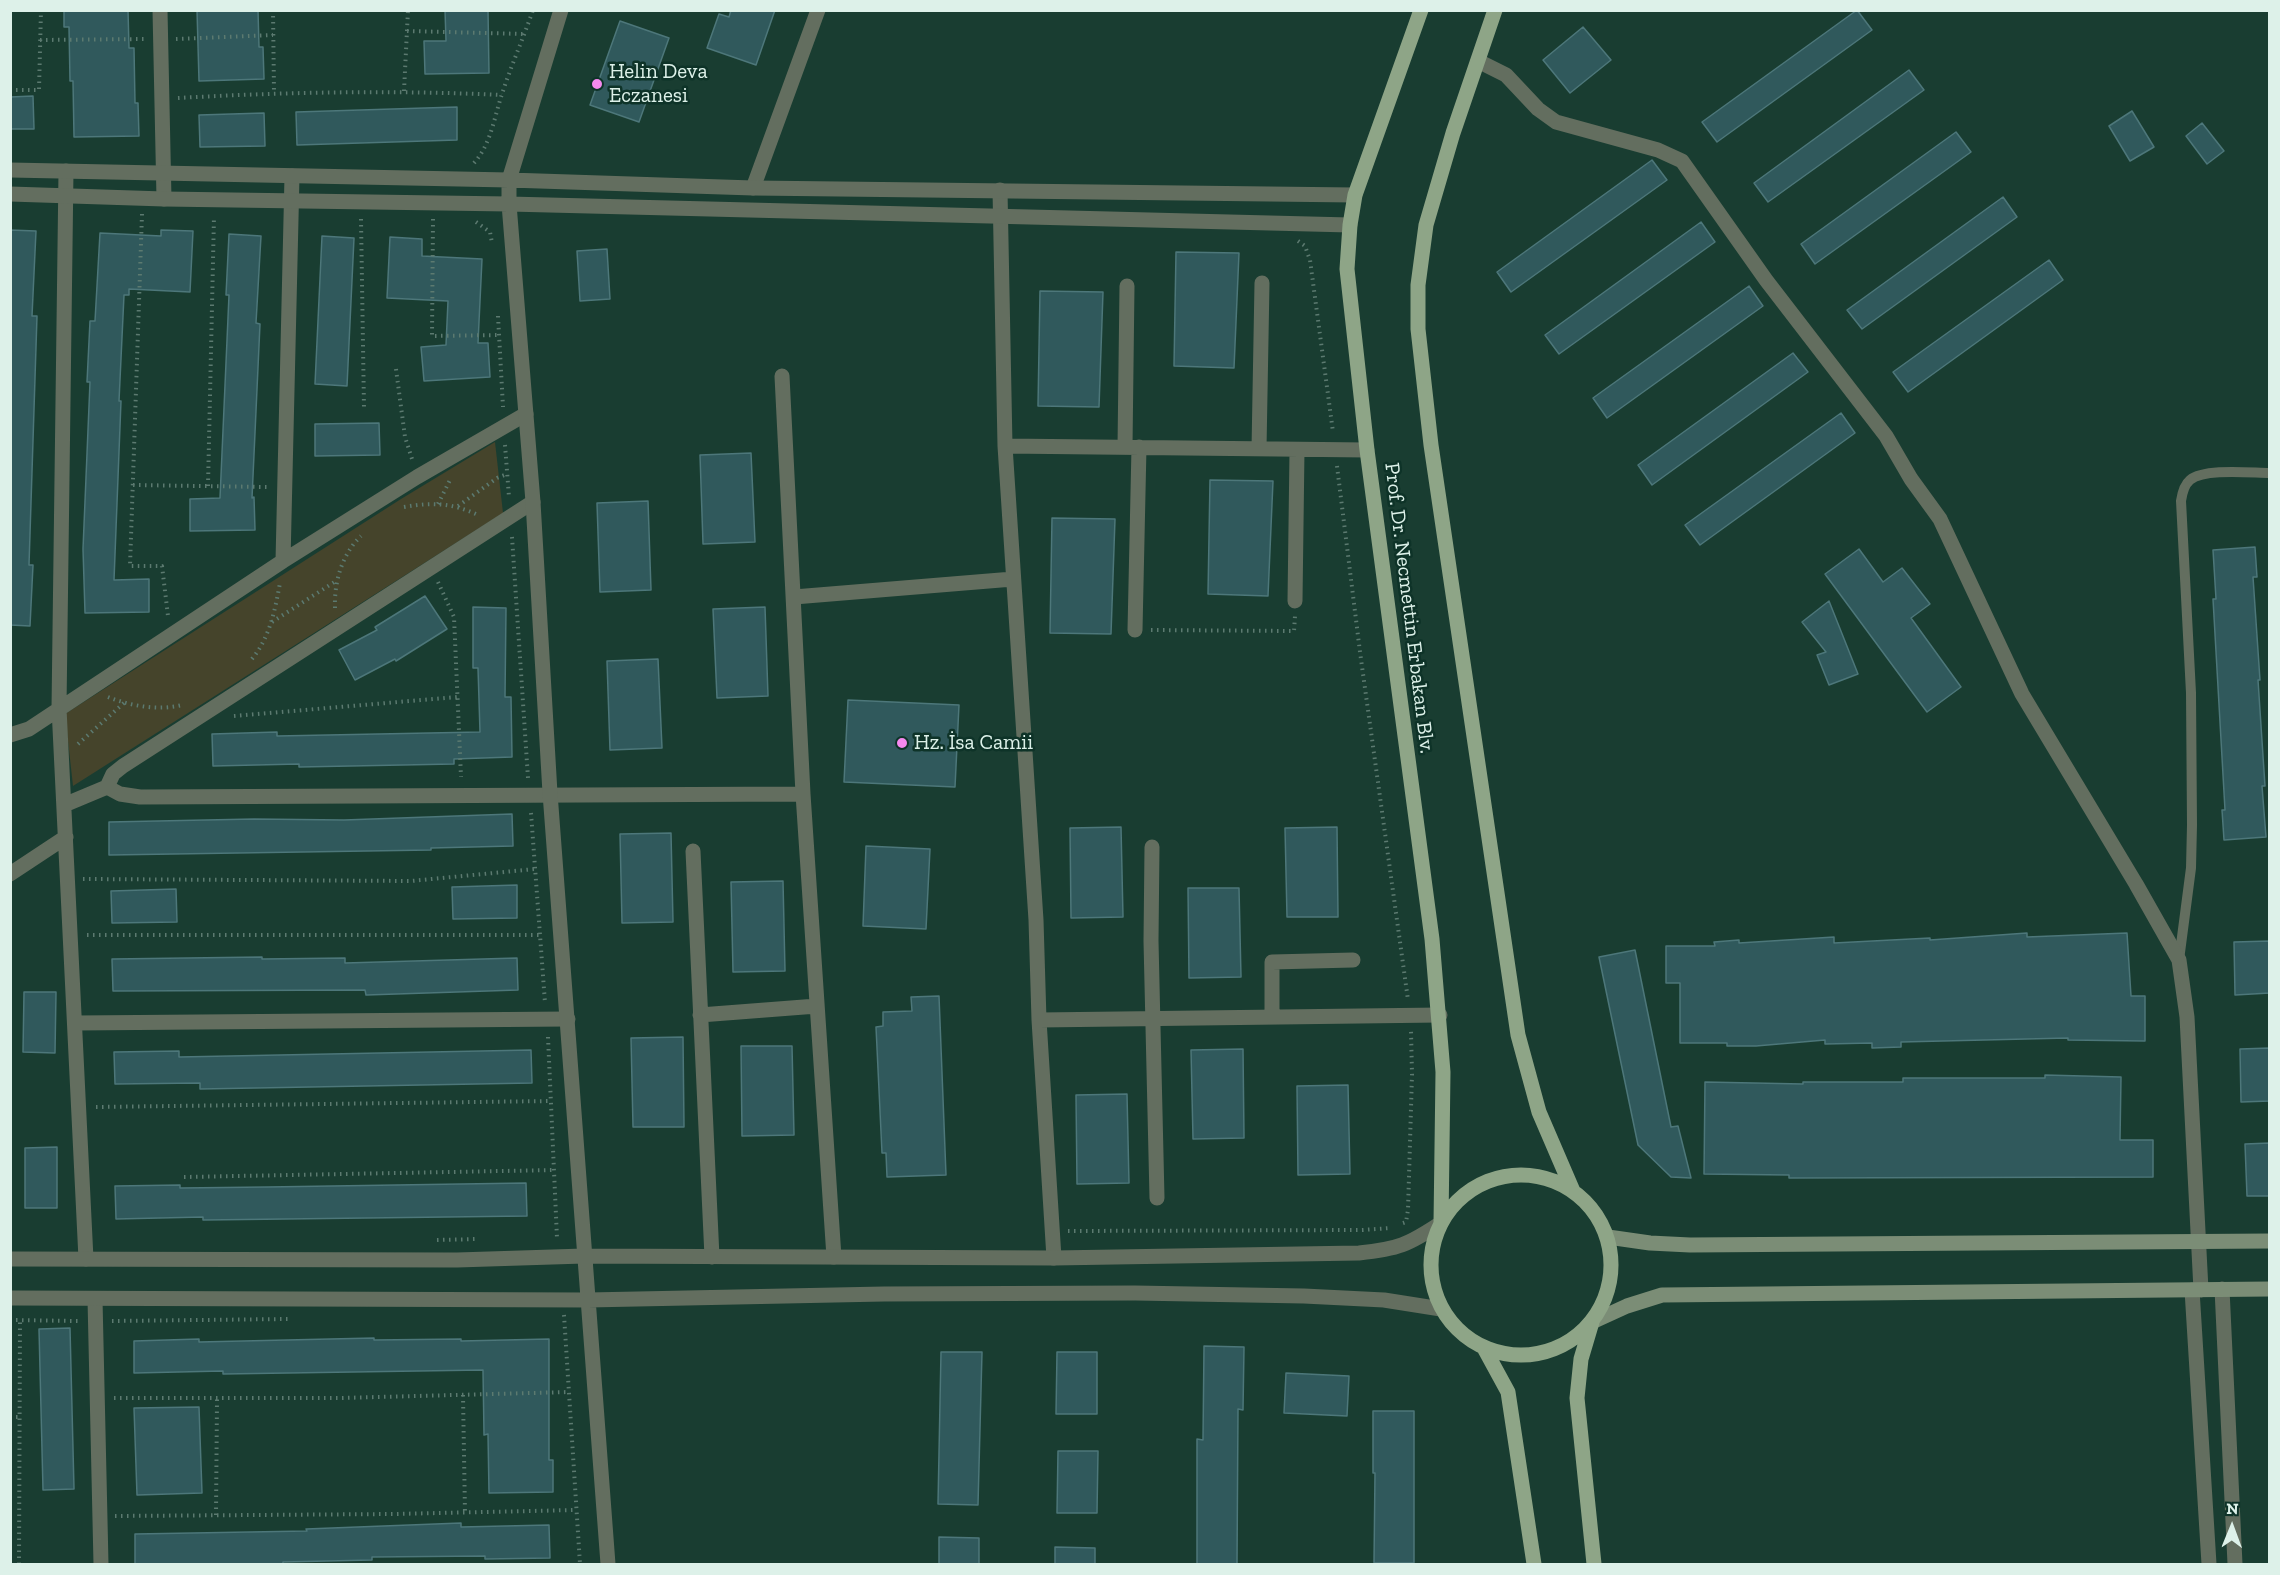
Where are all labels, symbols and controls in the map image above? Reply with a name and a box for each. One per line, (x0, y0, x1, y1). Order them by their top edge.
place label: Helin Deva Eczanesi (609, 59, 708, 109)
marker: Helin Deva Eczanesi (590, 77, 604, 91)
street label: Prof. Dr. Necmettin Erbakan Blv. (1379, 461, 1439, 755)
place label: Hz. İsa Camii (914, 730, 1033, 756)
marker: Hz. İsa Camii (895, 736, 909, 750)
north arrow (2202, 1497, 2262, 1557)
text: N (2226, 1499, 2239, 1518)

